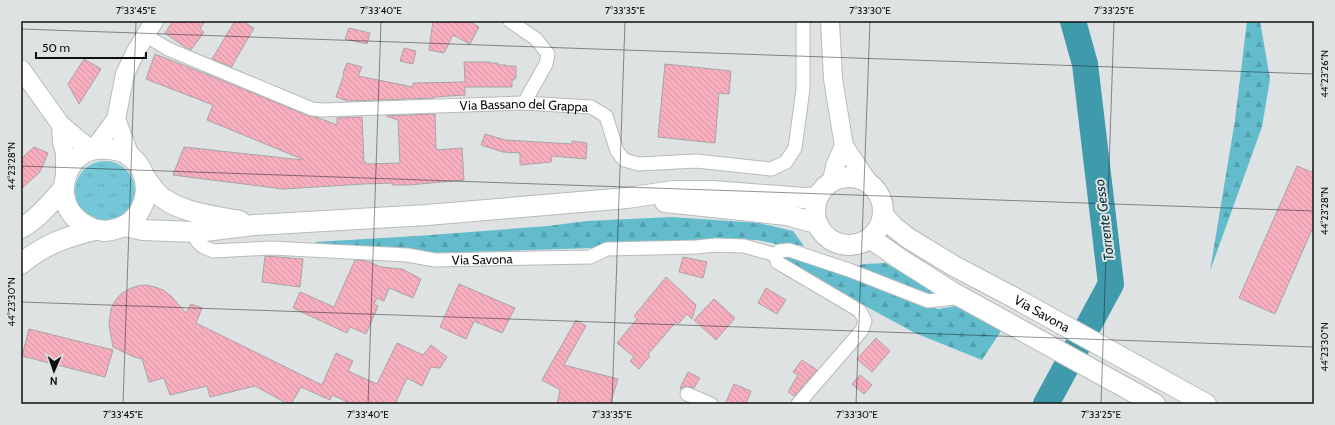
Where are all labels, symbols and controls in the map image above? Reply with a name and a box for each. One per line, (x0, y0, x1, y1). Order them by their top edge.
text: 7°33'45"E (116, 4, 157, 17)
text: 7°33'40"E (360, 4, 402, 17)
text: 7°33'35"E (605, 4, 645, 17)
text: 7°33'30"E (849, 4, 891, 17)
text: 7°33'25"E (1094, 4, 1134, 17)
scale bar (36, 34, 146, 60)
text: 50 m (42, 40, 70, 55)
text: 44°23'26"N (1318, 50, 1331, 98)
street label: Via Bassano del Grappa (459, 95, 589, 115)
text: 44°23'28"N (5, 142, 18, 190)
water label: Torrente Gesso (1090, 178, 1118, 262)
text: 44°23'28"N (1318, 187, 1331, 235)
street label: Via Savona (451, 250, 514, 268)
text: 44°23'30"N (5, 277, 18, 327)
street label: Via Savona (1012, 291, 1073, 335)
text: 44°23'30"N (1318, 322, 1331, 372)
north arrow (34, 351, 74, 391)
text: N (50, 374, 58, 388)
text: 7°33'45"E (103, 408, 144, 421)
text: 7°33'40"E (347, 408, 389, 421)
text: 7°33'35"E (592, 408, 632, 421)
text: 7°33'30"E (836, 408, 878, 421)
text: 7°33'25"E (1081, 408, 1121, 421)

